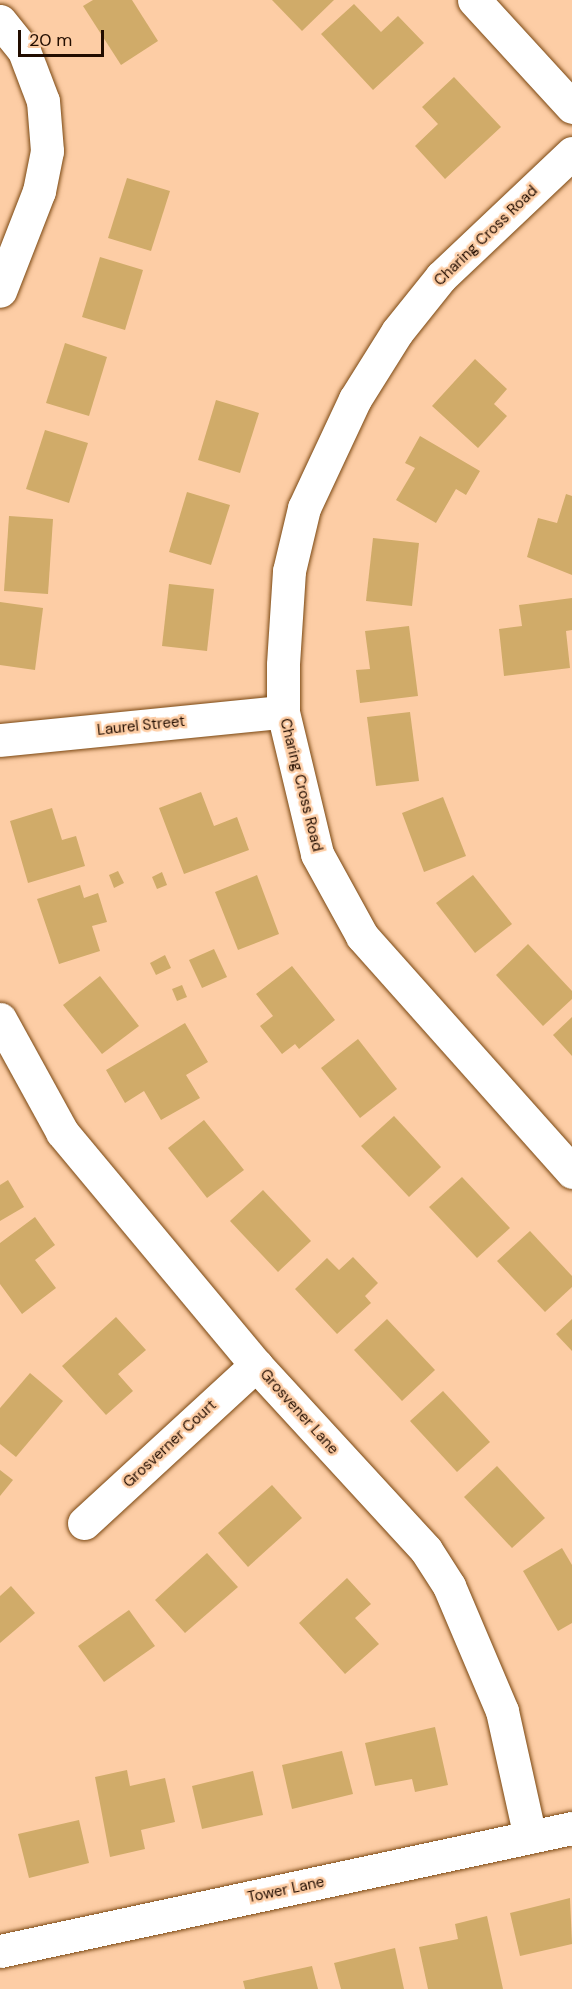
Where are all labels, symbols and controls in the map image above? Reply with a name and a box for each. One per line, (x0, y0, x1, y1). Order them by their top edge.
scale bar (21, 18, 106, 56)
text: 20 m (29, 28, 72, 52)
street label: Charing Cross Road (431, 182, 541, 290)
street label: Laurel Street (96, 712, 186, 740)
street label: Charing Cross Road (276, 717, 326, 853)
street label: Grosvener Lane (256, 1366, 342, 1458)
street label: Grosverner Court (120, 1396, 220, 1492)
street label: Tower Lane (246, 1873, 326, 1907)

